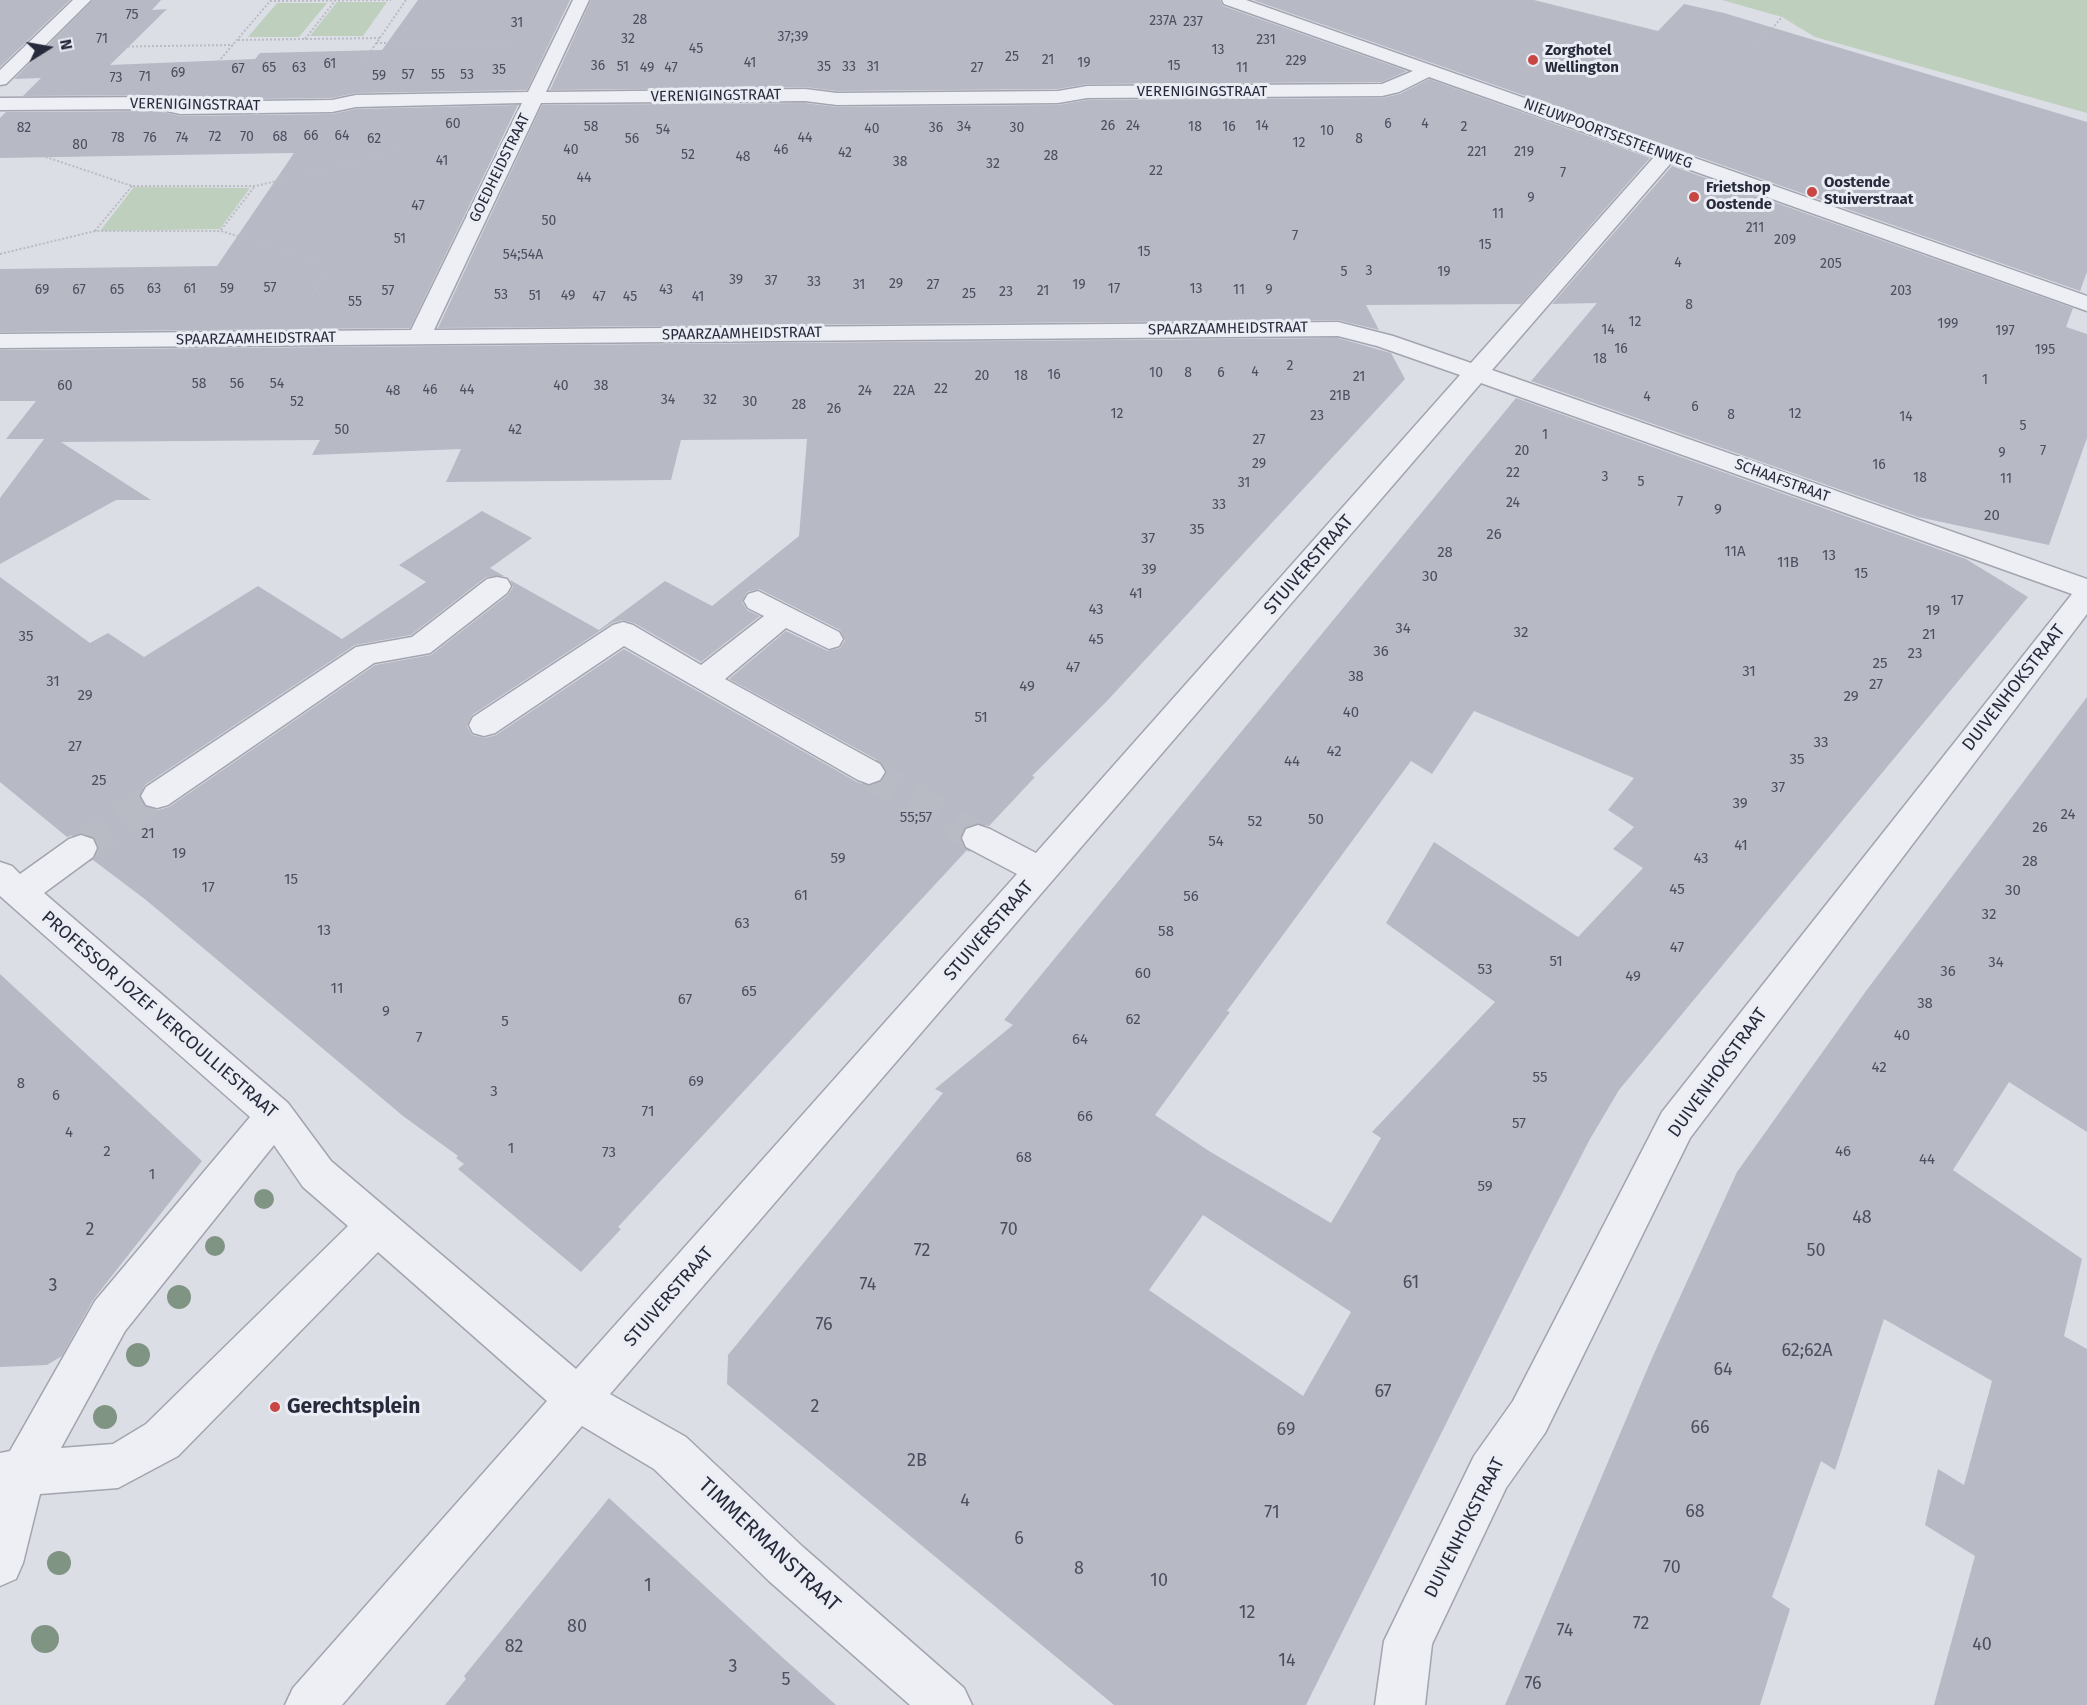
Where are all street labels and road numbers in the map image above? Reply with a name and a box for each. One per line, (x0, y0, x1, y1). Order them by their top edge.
street label: VERENIGINGSTRAAT (1137, 83, 1267, 101)
street label: VERENIGINGSTRAAT (651, 86, 781, 106)
street label: VERENIGINGSTRAAT (130, 95, 260, 115)
street label: NIEUWPOORTSESTEENWEG (1521, 95, 1695, 173)
street label: GOEDHEIDSTRAAT (466, 111, 534, 225)
street label: SPAARZAAMHEIDSTRAAT (1148, 319, 1308, 339)
street label: SPAARZAAMHEIDSTRAAT (662, 324, 822, 344)
street label: SPAARZAAMHEIDSTRAAT (176, 329, 336, 349)
street label: SCHAAFSTRAAT (1732, 455, 1832, 507)
street label: STUIVERSTRAAT (1260, 511, 1358, 619)
street label: DUIVENHOKSTRAAT (1958, 620, 2070, 756)
street label: STUIVERSTRAAT (940, 877, 1038, 985)
street label: PROFESSOR JOZEF VERCOULLIESTRAAT (37, 907, 281, 1123)
street label: DUIVENHOKSTRAAT (1664, 1004, 1772, 1142)
street label: STUIVERSTRAAT (620, 1243, 718, 1351)
street label: DUIVENHOKSTRAAT (1420, 1454, 1510, 1602)
street label: TIMMERMANSTRAAT (693, 1473, 845, 1617)

